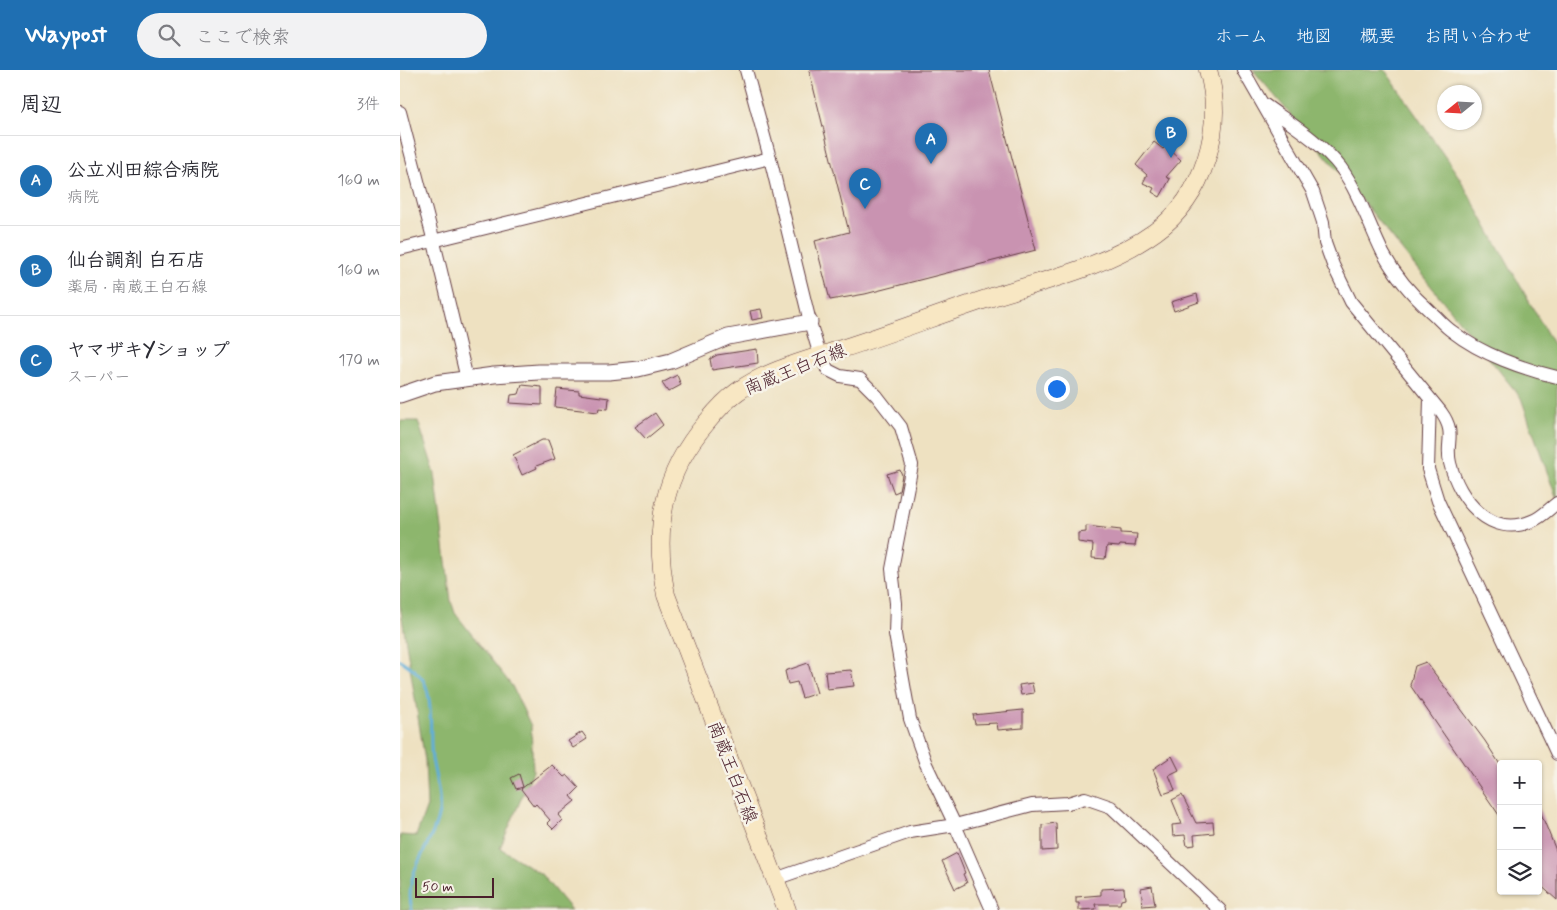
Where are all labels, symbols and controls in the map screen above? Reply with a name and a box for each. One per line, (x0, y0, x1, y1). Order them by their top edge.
search box (137, 13, 487, 58)
text: Waypost (25, 20, 107, 51)
icon: search (155, 21, 183, 49)
text: ここで検索 (195, 25, 290, 50)
text: ホーム (1215, 25, 1268, 49)
text: 地図 (1296, 25, 1332, 49)
text: 概要 (1360, 25, 1396, 49)
text: お問い合わせ (1424, 25, 1532, 49)
north arrow (1437, 85, 1482, 130)
text: 周辺 (20, 91, 62, 119)
text: 3件 (357, 94, 380, 115)
pin: B (1155, 117, 1187, 158)
pin: A (915, 123, 947, 164)
text: 公立刈田綜合病院 (67, 158, 219, 183)
pin: C (849, 168, 881, 209)
text: A (31, 170, 41, 191)
text: 160 m (337, 170, 380, 191)
text: 病院 (67, 187, 99, 208)
text: 仙台調剤 白石店 (67, 248, 205, 273)
text: B (31, 260, 41, 281)
text: 160 m (337, 260, 380, 281)
text: 薬局 · 南蔵王白石線 (67, 277, 207, 298)
text: ヤマザキYショップ (67, 338, 230, 363)
street label: 南蔵王白石線 (741, 339, 850, 401)
text: C (30, 350, 42, 371)
text: 170 m (338, 350, 380, 371)
text: スーパー (67, 367, 130, 388)
your location (1044, 376, 1070, 402)
street label: 南蔵王白石線 (702, 718, 763, 827)
map controls (1497, 760, 1542, 895)
button: + (1497, 760, 1542, 805)
button: − (1497, 805, 1542, 850)
button: layers (1497, 850, 1542, 895)
scale bar (415, 875, 494, 898)
text: 50 m (422, 878, 453, 896)

